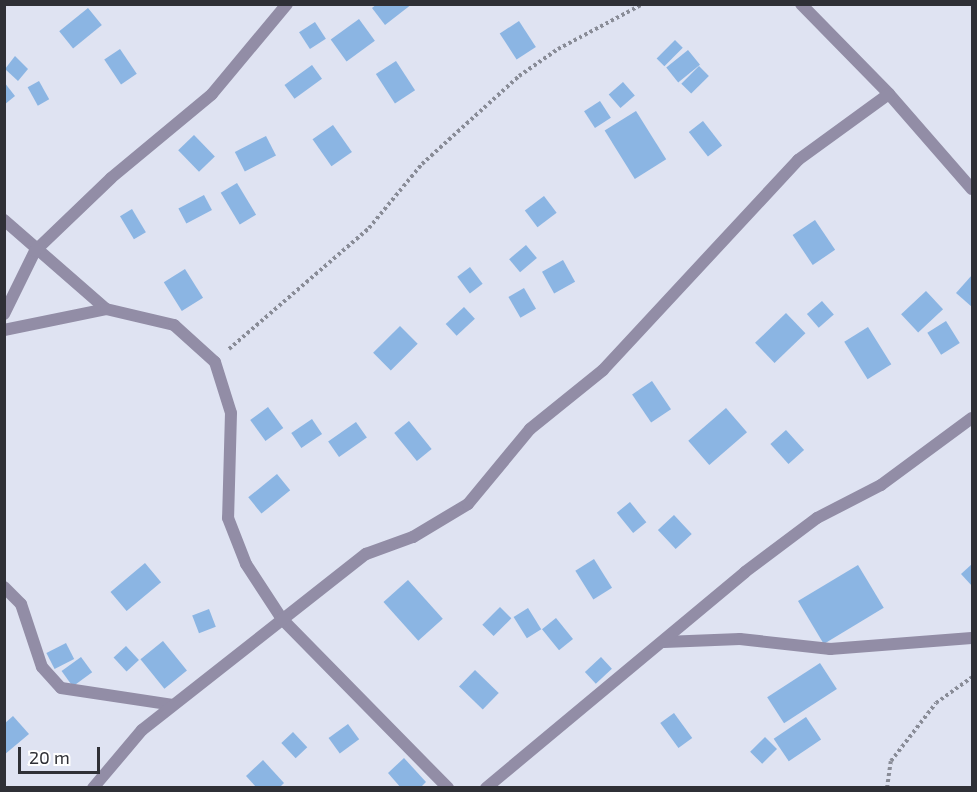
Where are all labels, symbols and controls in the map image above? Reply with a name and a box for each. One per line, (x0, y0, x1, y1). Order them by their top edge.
scale bar (21, 735, 104, 773)
text: 20 m (29, 746, 70, 768)

